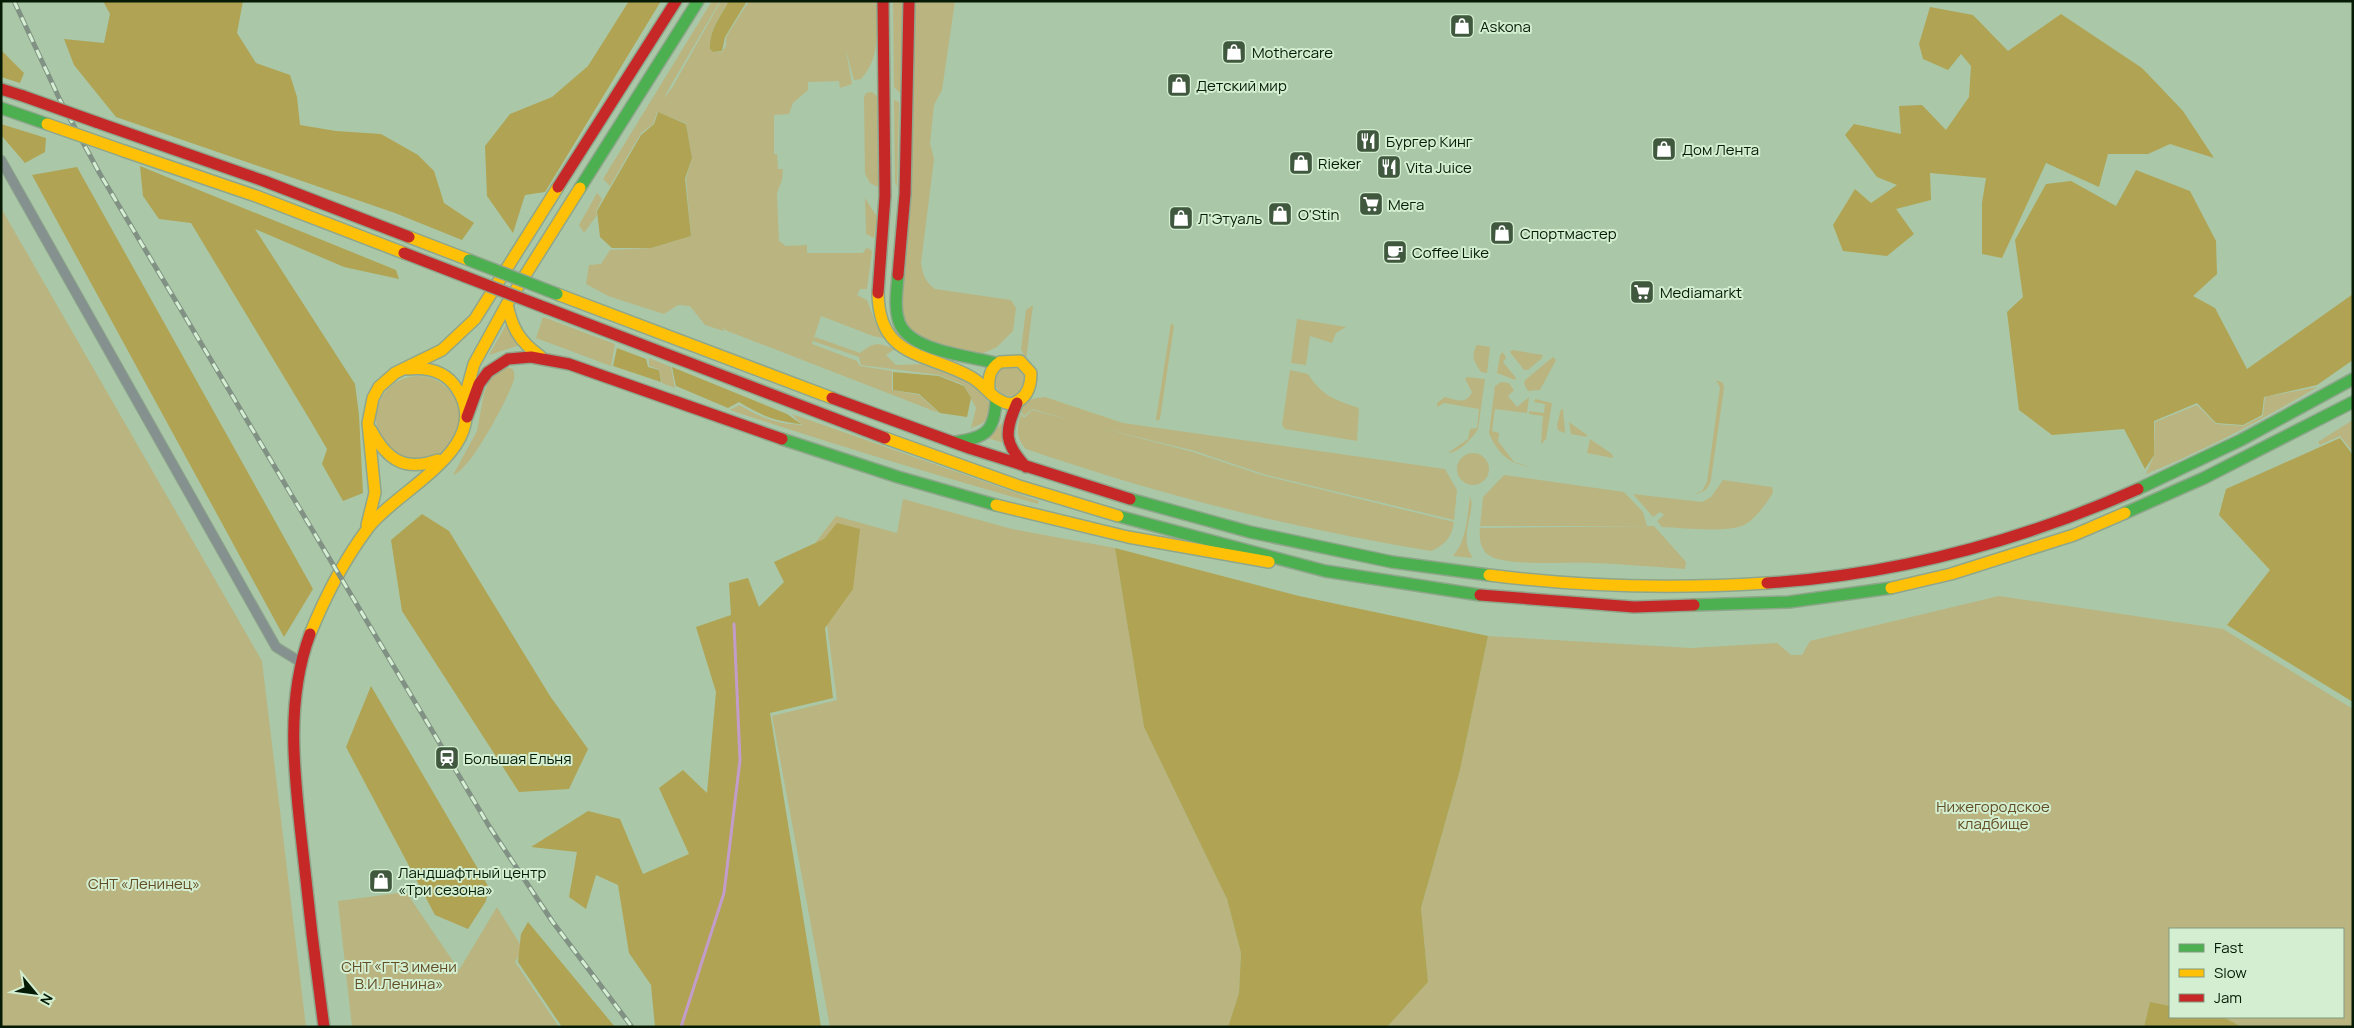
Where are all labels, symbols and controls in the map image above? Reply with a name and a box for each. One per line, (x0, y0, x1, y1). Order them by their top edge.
shop icon: Askona (1449, 13, 1475, 39)
place label: Askona (1480, 16, 1531, 37)
shop icon: Mothercare (1221, 39, 1247, 65)
place label: Mothercare (1252, 42, 1333, 63)
shop icon: Детский мир (1166, 72, 1192, 98)
place label: Детский мир (1196, 75, 1287, 96)
restaurant icon: Бургер Кинг (1355, 128, 1381, 154)
place label: Бургер Кинг (1386, 131, 1473, 152)
shop icon: Дом Лента (1651, 136, 1677, 162)
place label: Дом Лента (1682, 139, 1759, 160)
shop icon: Rieker (1288, 150, 1314, 176)
place label: Rieker (1318, 153, 1362, 174)
restaurant icon: Vita Juice (1376, 154, 1402, 180)
place label: Vita Juice (1406, 157, 1472, 178)
supermarket icon: Мега (1358, 191, 1384, 217)
place label: Мега (1388, 194, 1424, 215)
shop icon: O'Stin (1267, 201, 1293, 227)
place label: O'Stin (1298, 204, 1340, 225)
shop icon: Л'Этуаль (1168, 205, 1194, 231)
place label: Л'Этуаль (1198, 208, 1262, 229)
shop icon: Спортмастер (1489, 220, 1515, 246)
place label: Спортмастер (1520, 223, 1617, 244)
cafe icon: Coffee Like (1382, 239, 1408, 265)
place label: Coffee Like (1412, 242, 1489, 263)
supermarket icon: Mediamarkt (1629, 279, 1655, 305)
place label: Mediamarkt (1660, 282, 1742, 303)
station icon: Большая Ельня (434, 745, 460, 771)
place label: Большая Ельня (464, 748, 571, 769)
park label: Нижегородское кладбище (1936, 796, 2050, 834)
place label: Ландшафтный центр «Три сезона» (398, 862, 547, 900)
shop icon: Ландшафтный центр «Три сезона» (368, 868, 394, 894)
park label: СНТ «Ленинец» (88, 873, 200, 894)
legend (2169, 928, 2344, 1018)
text: Fast (2214, 937, 2243, 958)
park label: СНТ «ГТЗ имени В.И.Ленина» (341, 956, 457, 994)
text: Slow (2214, 962, 2247, 983)
north arrow (10, 968, 60, 1018)
text: Jam (2214, 987, 2242, 1008)
text: N (36, 991, 58, 1009)

